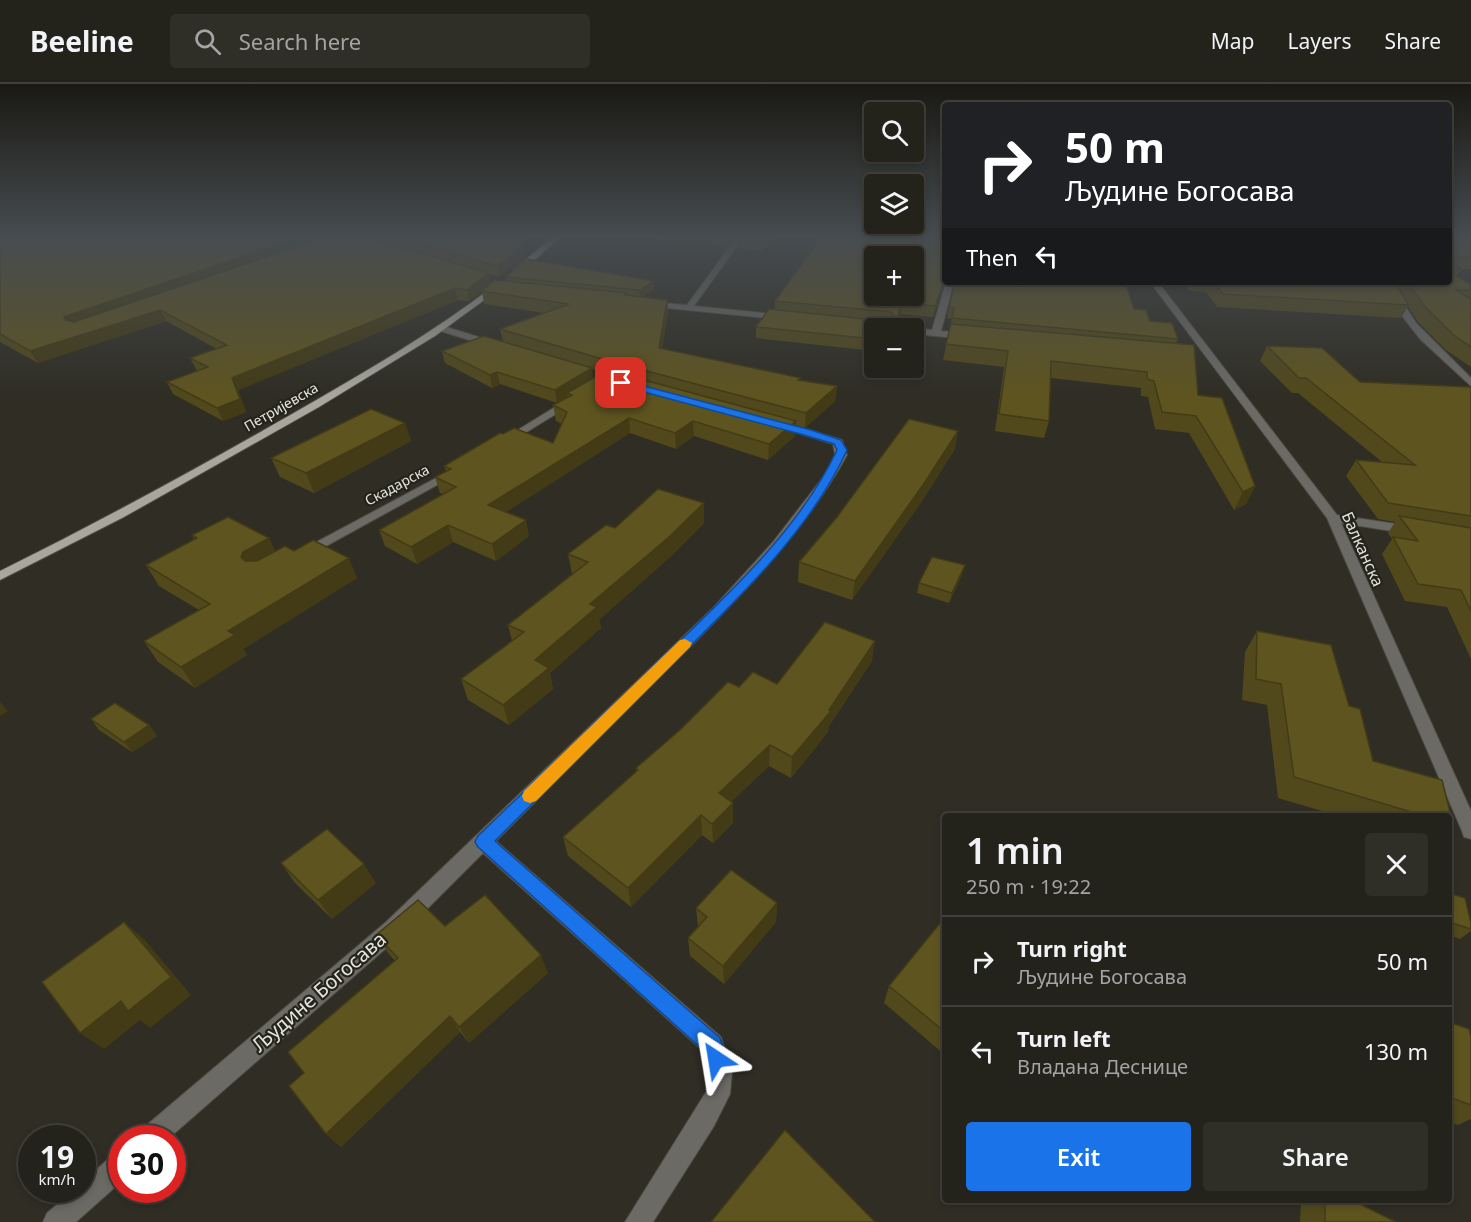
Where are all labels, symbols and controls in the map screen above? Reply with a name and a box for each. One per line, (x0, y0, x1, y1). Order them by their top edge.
search box (170, 14, 590, 68)
text: Beeline (30, 22, 134, 60)
icon: search (191, 25, 224, 58)
text: Search here (239, 26, 361, 56)
text: Map (1211, 27, 1255, 55)
text: Layers (1288, 27, 1352, 55)
text: Share (1385, 27, 1441, 55)
map controls (864, 102, 924, 378)
button: search (864, 102, 924, 162)
text: 50 m (1065, 118, 1165, 175)
icon: right (966, 126, 1044, 204)
text: Људине Богосава (1065, 172, 1295, 209)
button: layers (864, 174, 924, 234)
icon: left (1030, 240, 1063, 273)
text: Then (966, 242, 1018, 272)
button: + (864, 246, 924, 306)
button: − (864, 318, 924, 378)
pin (595, 357, 646, 408)
icon: arrive (604, 366, 637, 399)
street label: Петријевска (240, 378, 321, 435)
street label: Скадарска (361, 460, 432, 510)
street label: Балканска (1337, 508, 1389, 590)
text: 1 min (966, 826, 1064, 875)
button: close (1365, 833, 1428, 896)
text: 250 m · 19:22 (966, 873, 1091, 900)
street label: Људине Богосава (246, 926, 392, 1058)
text: Turn right (1017, 933, 1127, 963)
icon: right (966, 945, 999, 978)
text: 50 m (1377, 946, 1428, 976)
text: Људине Богосава (1017, 963, 1187, 990)
text: Turn left (1017, 1023, 1111, 1053)
position arrow (684, 1027, 748, 1091)
icon: left (966, 1035, 999, 1068)
text: 130 m (1364, 1036, 1428, 1066)
text: Владана Деснице (1017, 1053, 1188, 1080)
button: Exit (966, 1122, 1191, 1191)
button: Share (1203, 1122, 1428, 1191)
speed limit sign: 30 (108, 1125, 186, 1203)
text: 19 (40, 1136, 74, 1177)
text: km/h (39, 1169, 75, 1189)

